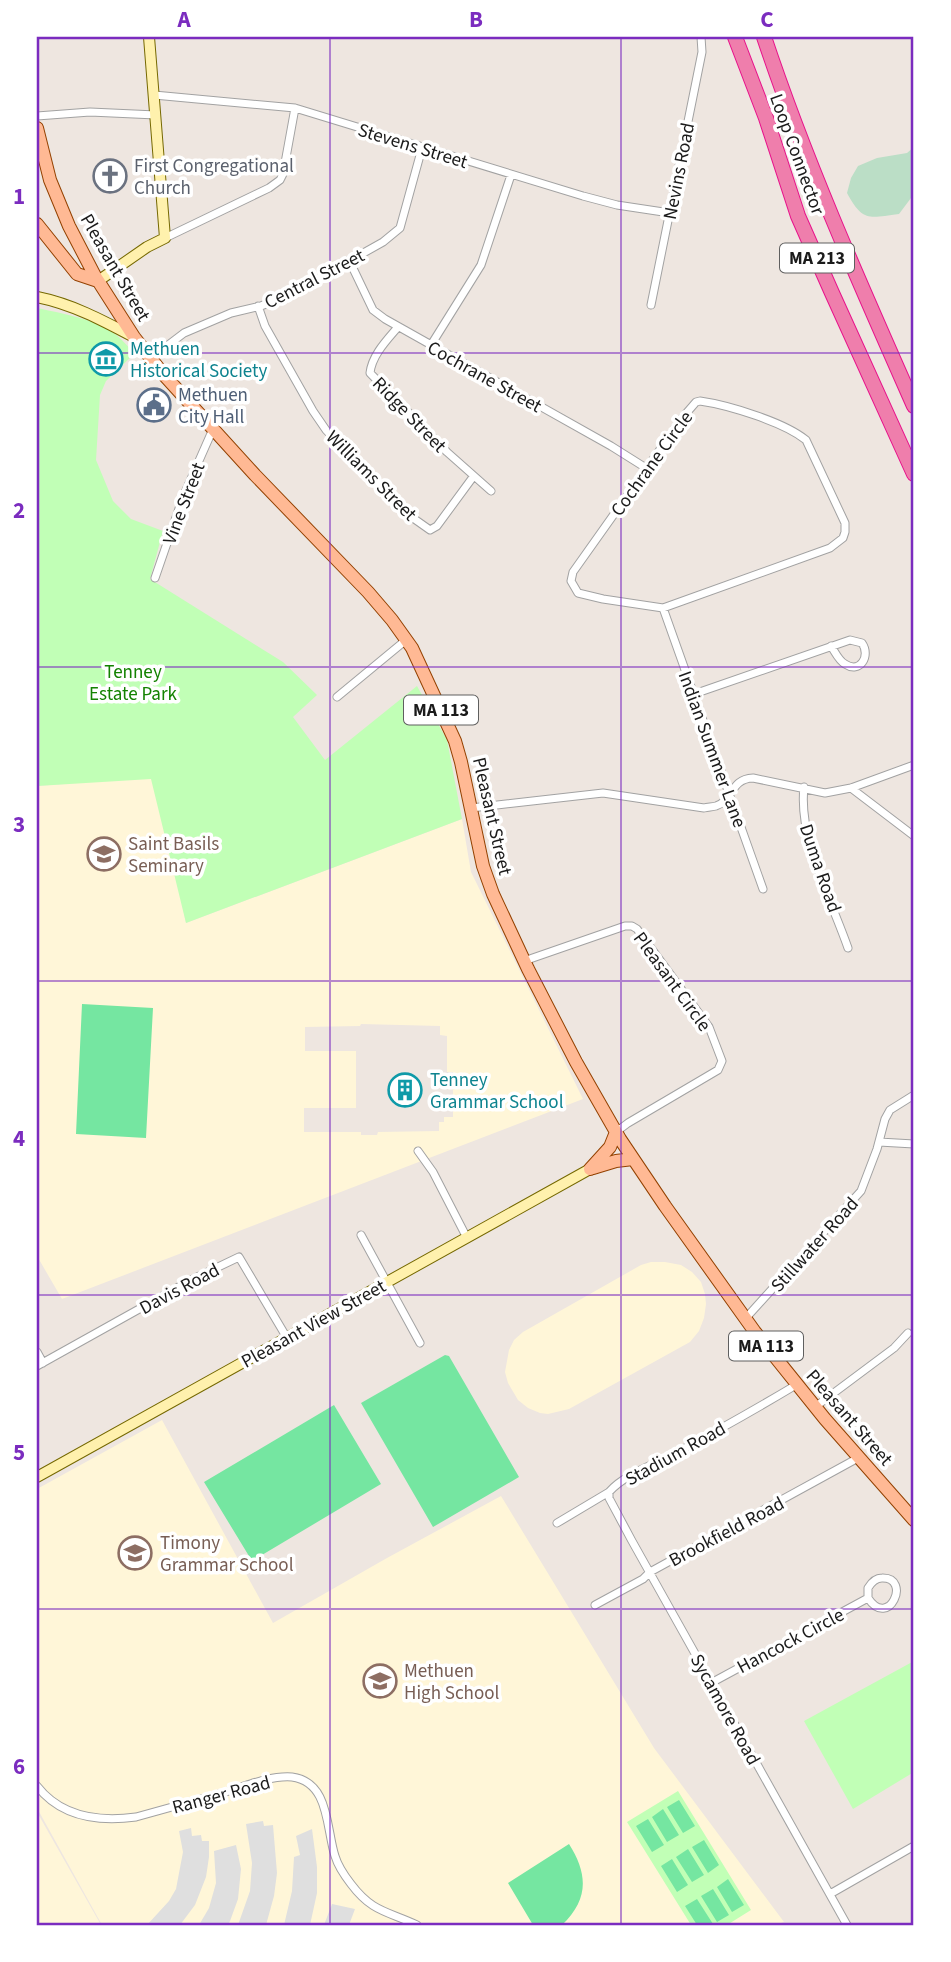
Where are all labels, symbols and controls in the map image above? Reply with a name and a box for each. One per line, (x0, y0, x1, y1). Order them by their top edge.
text: A (176, 3, 191, 36)
text: B (469, 3, 483, 36)
text: C (760, 3, 774, 36)
street label: Loop Connector (762, 90, 831, 219)
street label: Stevens Street (354, 117, 471, 176)
street label: Nevins Road (657, 120, 702, 222)
place label: First Congregational Church (134, 153, 294, 202)
church icon: First Congregational Church (91, 157, 129, 195)
text: 1 (13, 180, 25, 213)
street label: Pleasant Street (73, 209, 157, 327)
street label: Central Street (260, 242, 370, 316)
road number: MA 213 (780, 244, 854, 272)
street label: Cochrane Street (422, 335, 547, 420)
place label: Methuen Historical Society (130, 336, 268, 385)
museum icon: Methuen Historical Society (87, 340, 125, 378)
street label: Ridge Street (366, 371, 452, 459)
place label: Methuen City Hall (178, 382, 248, 431)
public building icon: Methuen City Hall (135, 386, 173, 424)
street label: Cochrane Circle (605, 406, 700, 522)
street label: Williams Street (319, 425, 423, 528)
street label: Vine Street (156, 458, 213, 548)
text: 2 (13, 494, 25, 527)
park label: Tenney Estate Park (89, 659, 178, 708)
street label: Indian Summer Lane (671, 667, 752, 832)
road number: MA 113 (404, 696, 478, 724)
street label: Pleasant Street (465, 755, 518, 878)
text: 3 (13, 808, 25, 841)
street label: Duma Road (792, 821, 847, 916)
place label: Saint Basils Seminary (128, 831, 219, 880)
school or university icon: Saint Basils Seminary (85, 835, 123, 873)
street label: Pleasant Circle (626, 926, 717, 1037)
place label: Tenney Grammar School (430, 1067, 564, 1116)
building icon: Tenney Grammar School (386, 1071, 424, 1109)
text: 4 (13, 1122, 25, 1155)
street label: Stillwater Road (765, 1191, 865, 1299)
street label: Davis Road (135, 1257, 225, 1322)
street label: Pleasant View Street (237, 1273, 391, 1375)
road number: MA 113 (729, 1331, 803, 1360)
street label: Pleasant Street (799, 1364, 899, 1473)
street label: Stadium Road (621, 1416, 731, 1493)
text: 5 (13, 1436, 25, 1469)
street label: Brookfield Road (664, 1491, 789, 1574)
place label: Timony Grammar School (160, 1530, 294, 1579)
school or university icon: Timony Grammar School (116, 1534, 154, 1572)
street label: Hancock Circle (732, 1602, 849, 1681)
street label: Sycamore Road (683, 1649, 766, 1770)
place label: Methuen High School (404, 1658, 500, 1707)
school or university icon: Methuen High School (361, 1662, 399, 1700)
text: 6 (13, 1750, 25, 1783)
street label: Ranger Road (169, 1769, 273, 1822)

